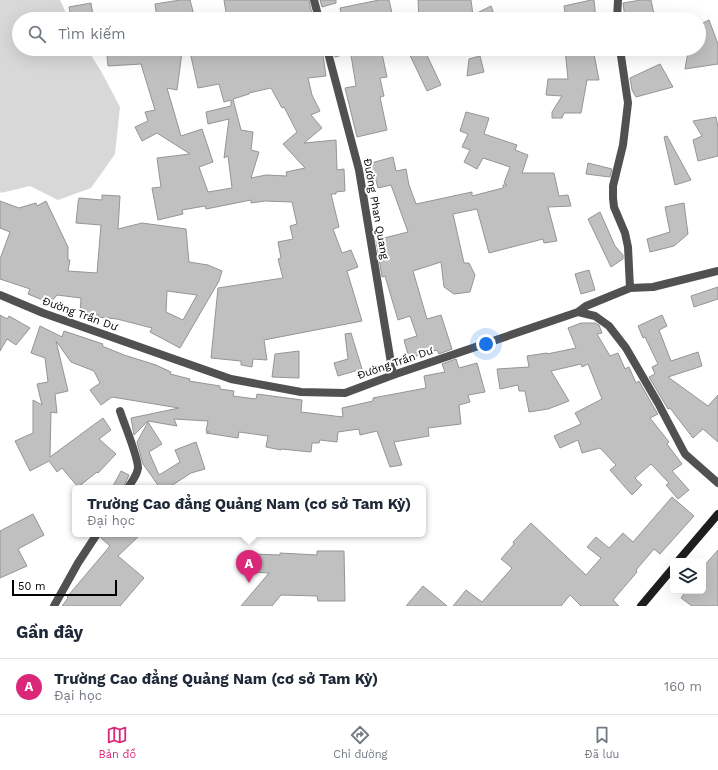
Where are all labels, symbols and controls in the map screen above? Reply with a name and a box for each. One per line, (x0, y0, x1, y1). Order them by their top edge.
search box (12, 12, 706, 56)
icon: search (26, 23, 48, 45)
text: Tìm kiếm (58, 25, 126, 43)
street label: Đường Phan Quang (361, 158, 391, 261)
street label: Đường Trần Dư (40, 294, 120, 334)
your location (476, 334, 496, 354)
street label: Đường Trần Dư (355, 344, 435, 382)
popup (72, 485, 426, 537)
text: Trường Cao đẳng Quảng Nam (cơ sở Tam Kỳ) (87, 495, 411, 513)
text: Đại học (87, 513, 135, 528)
pin: A (236, 550, 262, 583)
map controls (670, 558, 706, 594)
button: layers (670, 558, 706, 594)
scale bar (12, 578, 117, 597)
text: 50 m (18, 580, 45, 593)
text: Gần đây (16, 622, 83, 642)
text: Trường Cao đẳng Quảng Nam (cơ sở Tam Kỳ) (54, 670, 378, 688)
text: A (25, 679, 33, 694)
text: 160 m (664, 679, 702, 694)
text: Đại học (54, 688, 102, 703)
tab: Bản đồ (99, 724, 136, 761)
tab: Chỉ đường (333, 724, 387, 761)
tab: Đã lưu (585, 724, 619, 761)

